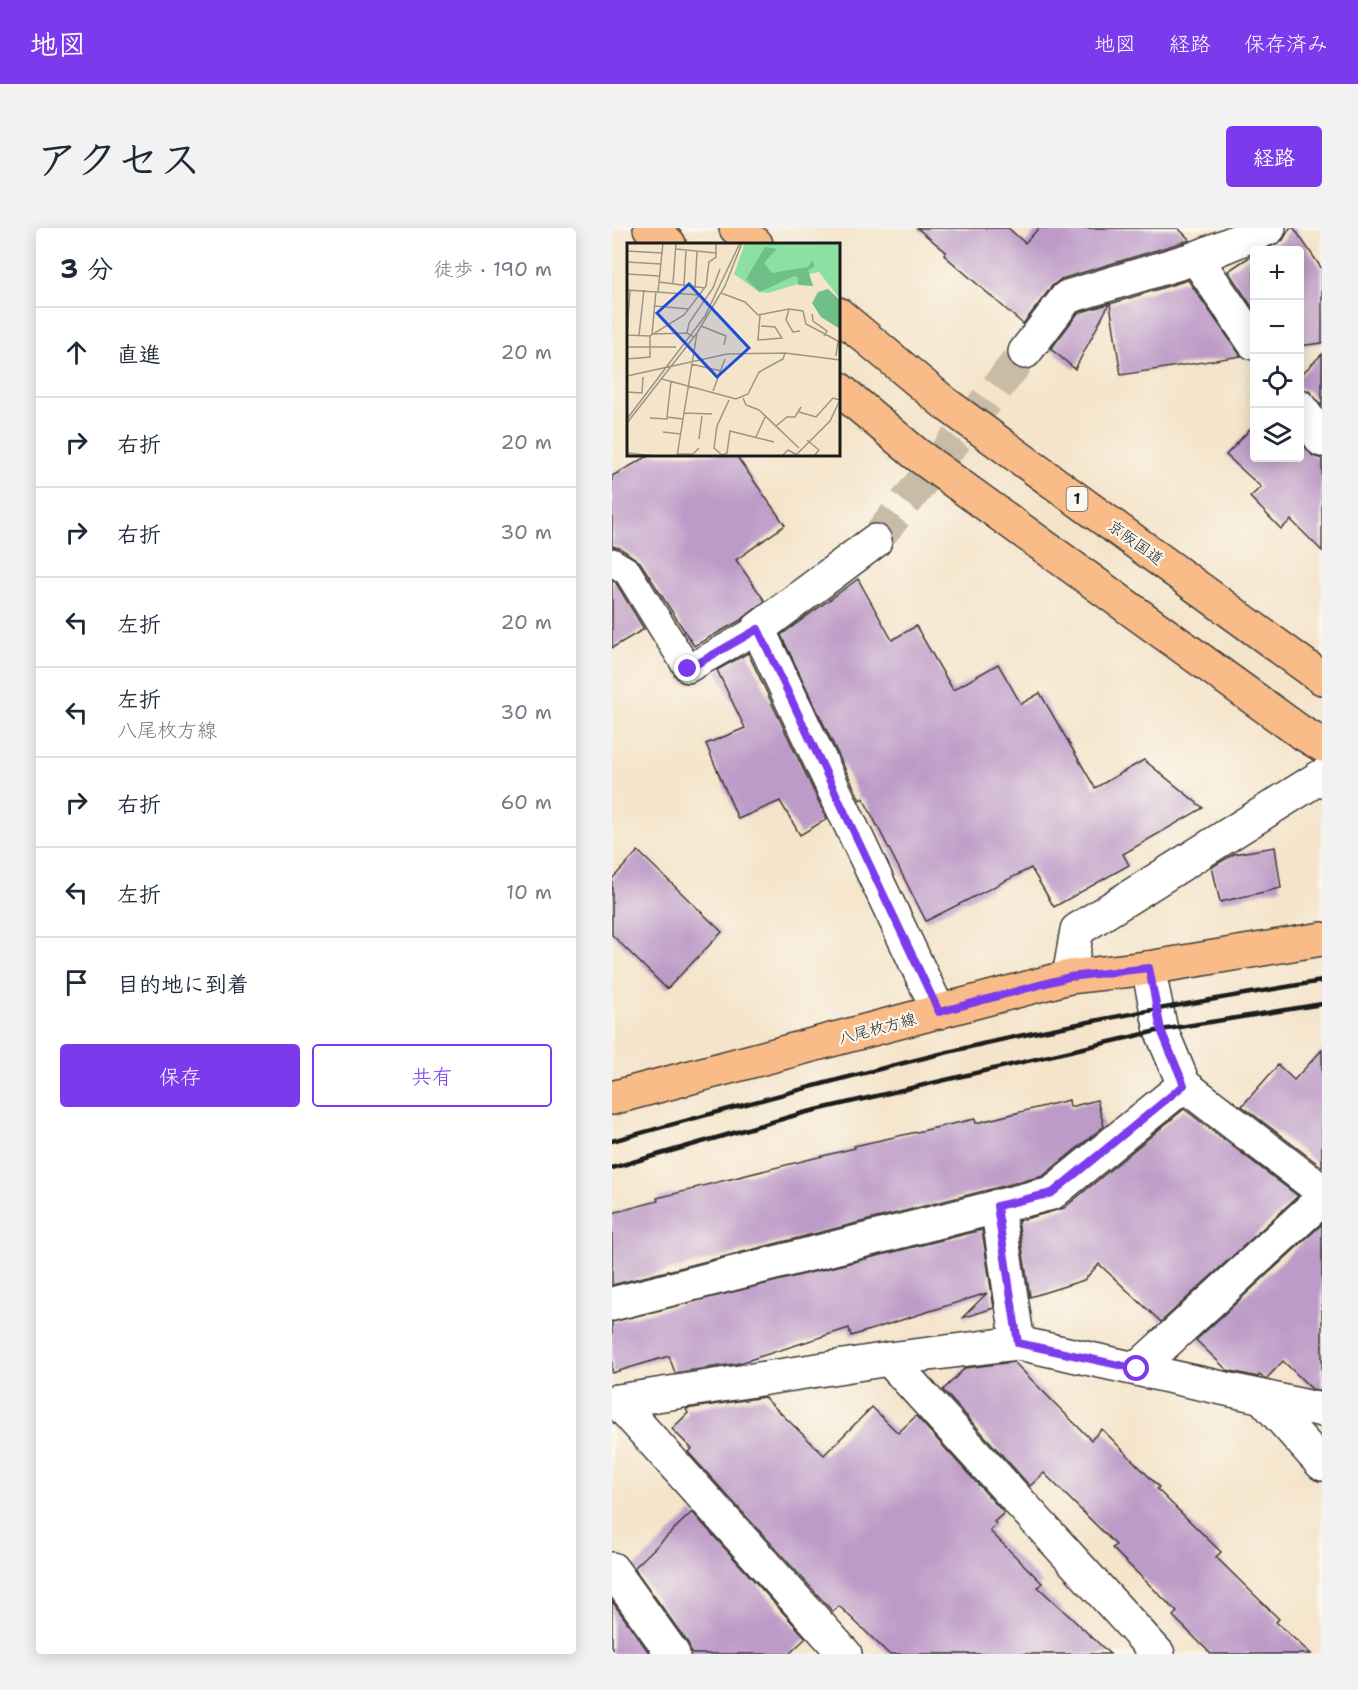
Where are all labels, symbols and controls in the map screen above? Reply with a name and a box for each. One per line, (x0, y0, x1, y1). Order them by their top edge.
text: 地図 (30, 25, 86, 63)
text: 地図 (1094, 30, 1136, 58)
text: 経路 (1169, 30, 1211, 58)
text: 保存済み (1244, 30, 1328, 58)
button: 経路 (1226, 126, 1322, 187)
text: アクセス (36, 131, 201, 187)
inset map (627, 243, 840, 456)
map controls (1250, 246, 1304, 462)
button: + (1250, 246, 1304, 300)
text: 3 分 (60, 251, 113, 286)
text: 徒歩 · 190 m (433, 256, 552, 282)
button: − (1250, 300, 1304, 354)
icon: ahead (60, 336, 93, 369)
text: 20 m (501, 339, 552, 365)
text: 直進 (117, 340, 161, 369)
button: locate (1250, 354, 1304, 408)
button: layers (1250, 408, 1304, 462)
icon: right (60, 426, 93, 459)
text: 20 m (501, 429, 552, 455)
text: 右折 (117, 430, 161, 459)
road number: 1 (1066, 487, 1088, 511)
street label: 京阪国道 (1104, 515, 1168, 570)
icon: right (60, 516, 93, 549)
text: 30 m (500, 519, 552, 545)
text: 右折 (117, 520, 161, 549)
icon: left (60, 606, 93, 639)
text: 20 m (501, 609, 552, 635)
text: 左折 (117, 610, 161, 639)
route end (674, 655, 700, 681)
text: 左折 (117, 685, 161, 714)
icon: left (60, 696, 93, 729)
text: 30 m (500, 699, 552, 725)
text: 八尾枚方線 (117, 717, 217, 743)
icon: right (60, 786, 93, 819)
text: 60 m (500, 789, 552, 815)
text: 右折 (117, 790, 161, 819)
icon: left (60, 876, 93, 909)
text: 10 m (506, 879, 552, 905)
text: 左折 (117, 880, 161, 909)
icon: arrive (60, 966, 93, 999)
text: 目的地に到着 (117, 970, 249, 999)
street label: 八尾枚方線 (836, 1008, 918, 1049)
button: 保存 (60, 1044, 300, 1107)
button: 共有 (312, 1044, 552, 1107)
route start (1123, 1355, 1149, 1381)

